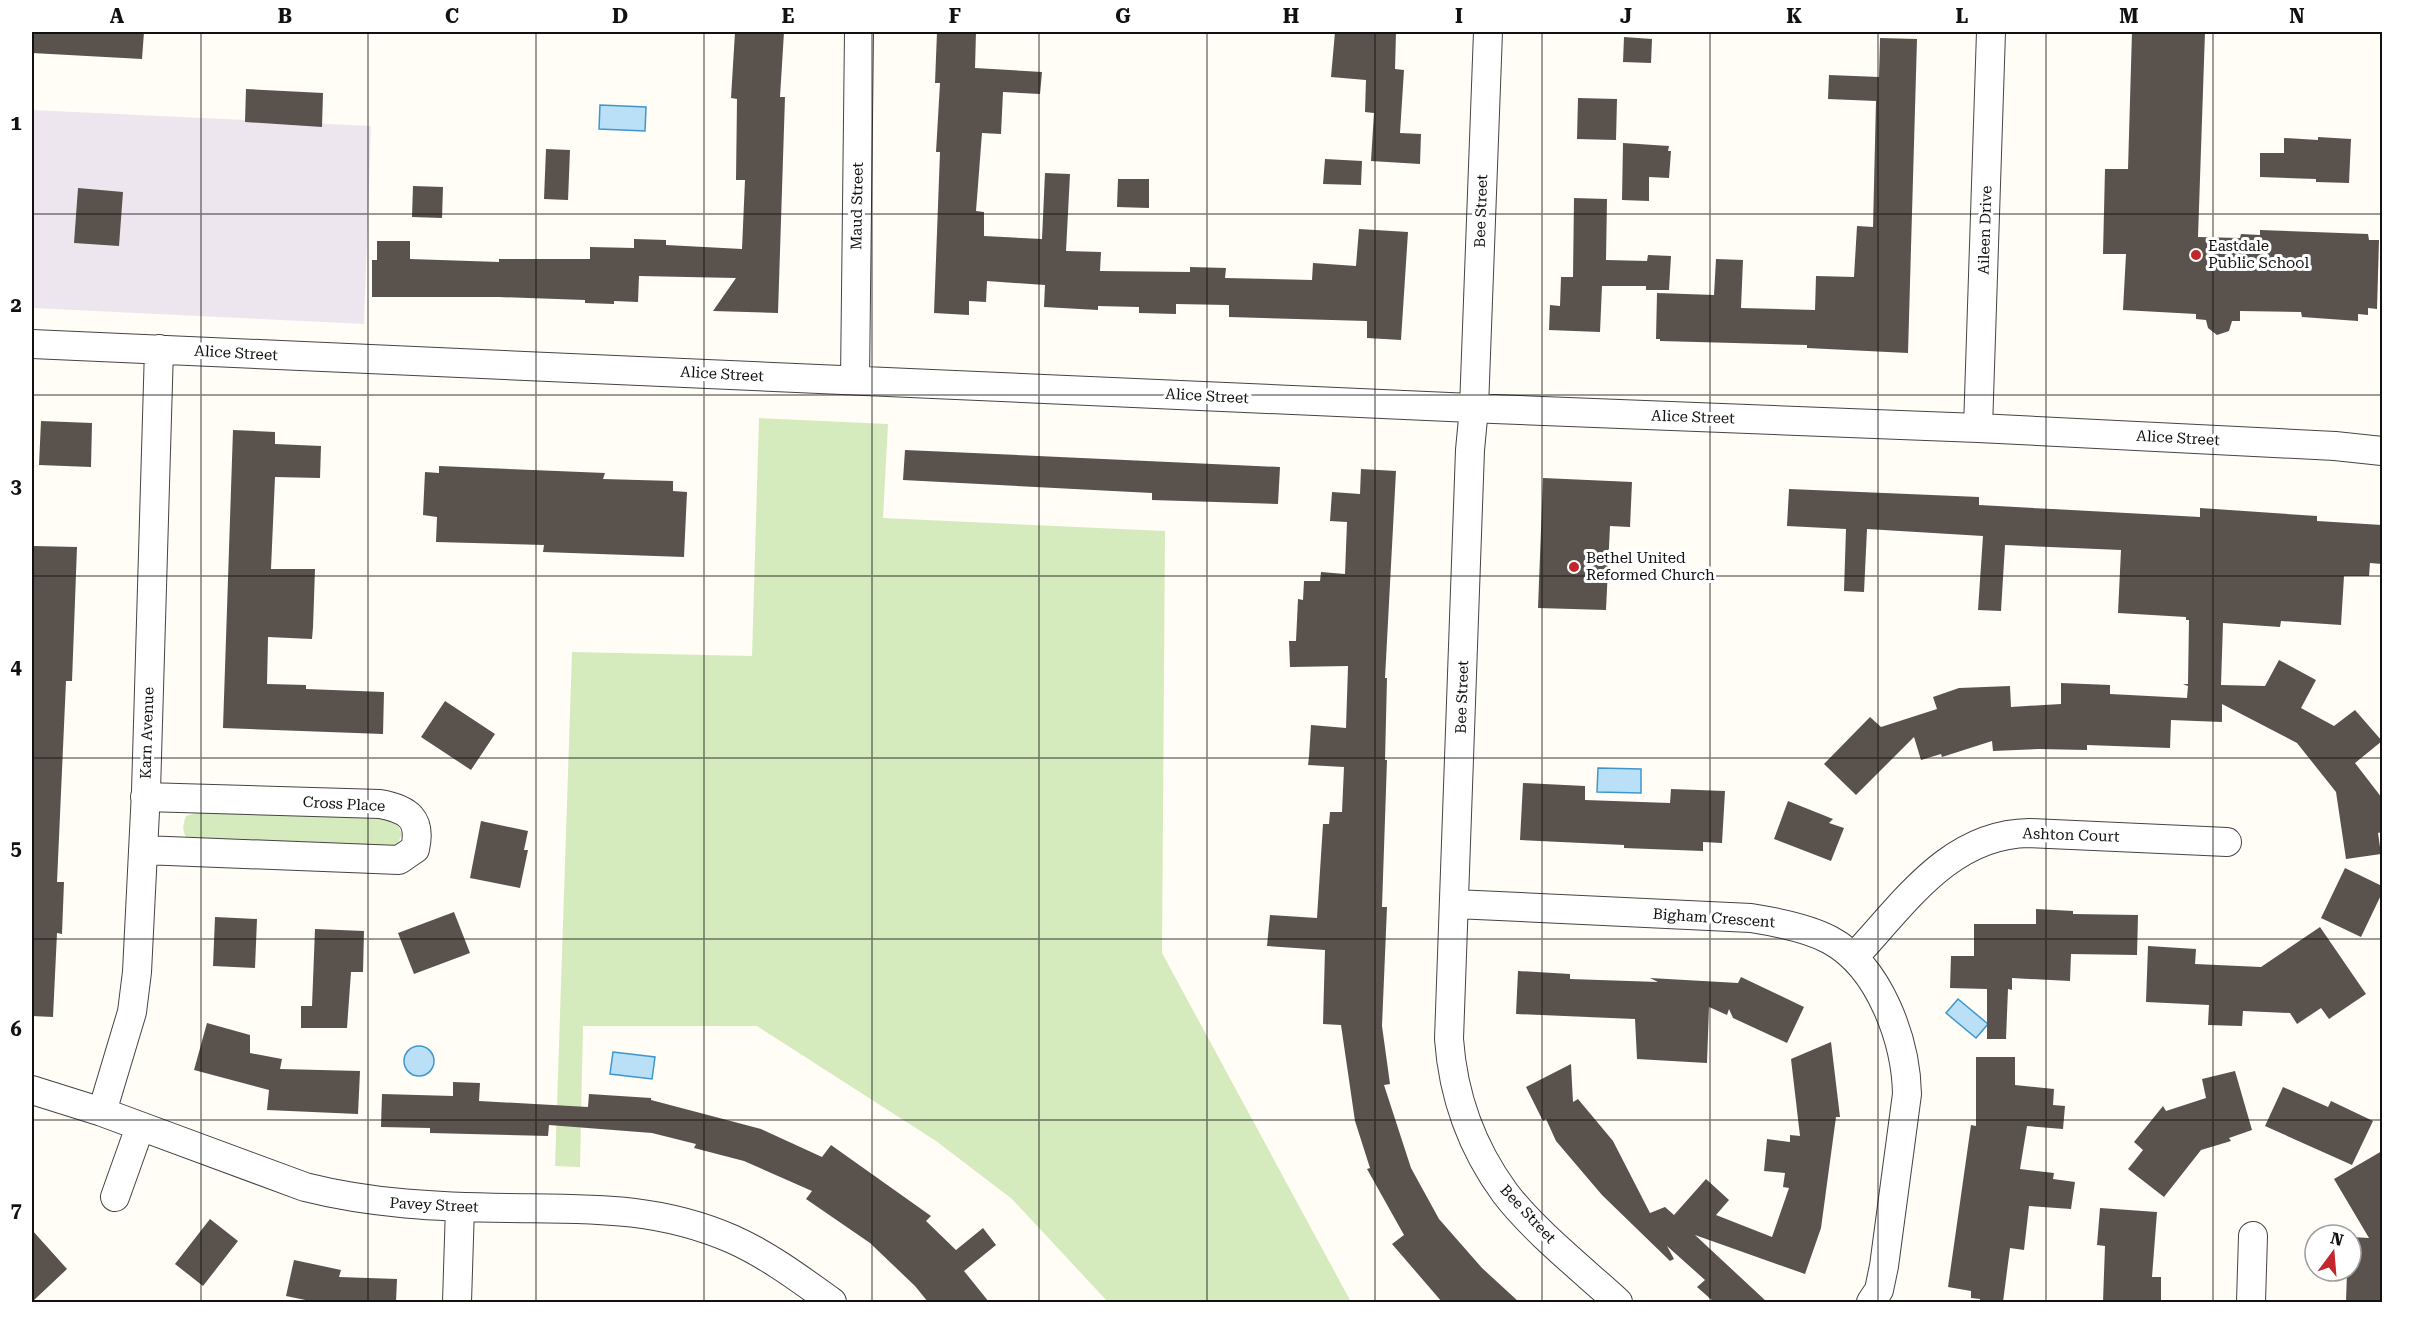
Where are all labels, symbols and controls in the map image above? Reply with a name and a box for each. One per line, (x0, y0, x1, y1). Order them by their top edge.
text: A (110, 4, 125, 28)
text: B (278, 4, 292, 28)
text: C (445, 4, 459, 28)
text: D (612, 4, 628, 28)
text: E (782, 4, 795, 28)
text: F (949, 4, 961, 28)
text: G (1115, 4, 1131, 28)
text: H (1283, 4, 1299, 28)
text: I (1455, 4, 1463, 28)
text: J (1620, 4, 1632, 28)
text: K (1786, 4, 1802, 28)
text: L (1956, 4, 1969, 28)
text: M (2119, 4, 2139, 28)
text: N (2289, 4, 2305, 28)
text: 1 (10, 111, 22, 135)
street label: Maud Street (847, 161, 867, 250)
street label: Bee Street (1471, 174, 1491, 248)
street label: Aileen Drive (1974, 185, 1996, 275)
place label: Eastdale Public School (2208, 237, 2310, 272)
marker: Eastdale Public School (2189, 248, 2203, 262)
text: 2 (10, 293, 22, 317)
street label: Alice Street (194, 342, 279, 364)
street label: Alice Street (680, 363, 765, 385)
street label: Alice Street (1165, 385, 1250, 407)
street label: Alice Street (1651, 407, 1735, 427)
street label: Alice Street (2136, 427, 2221, 449)
text: 3 (10, 474, 22, 498)
place label: Bethel United Reformed Church (1586, 549, 1715, 584)
marker: Bethel United Reformed Church (1567, 560, 1581, 574)
text: 4 (10, 655, 22, 679)
street label: Bee Street (1452, 660, 1472, 734)
street label: Karn Avenue (136, 687, 158, 779)
street label: Cross Place (302, 793, 386, 815)
street label: Ashton Court (2022, 824, 2120, 846)
text: 5 (10, 836, 22, 860)
street label: Bigham Crescent (1652, 905, 1776, 931)
text: 6 (10, 1017, 22, 1041)
street label: Bee Street (1496, 1181, 1560, 1247)
street label: Pavey Street (389, 1194, 479, 1216)
text: 7 (10, 1198, 22, 1222)
north arrow (2303, 1223, 2363, 1283)
text: N (2328, 1228, 2346, 1250)

